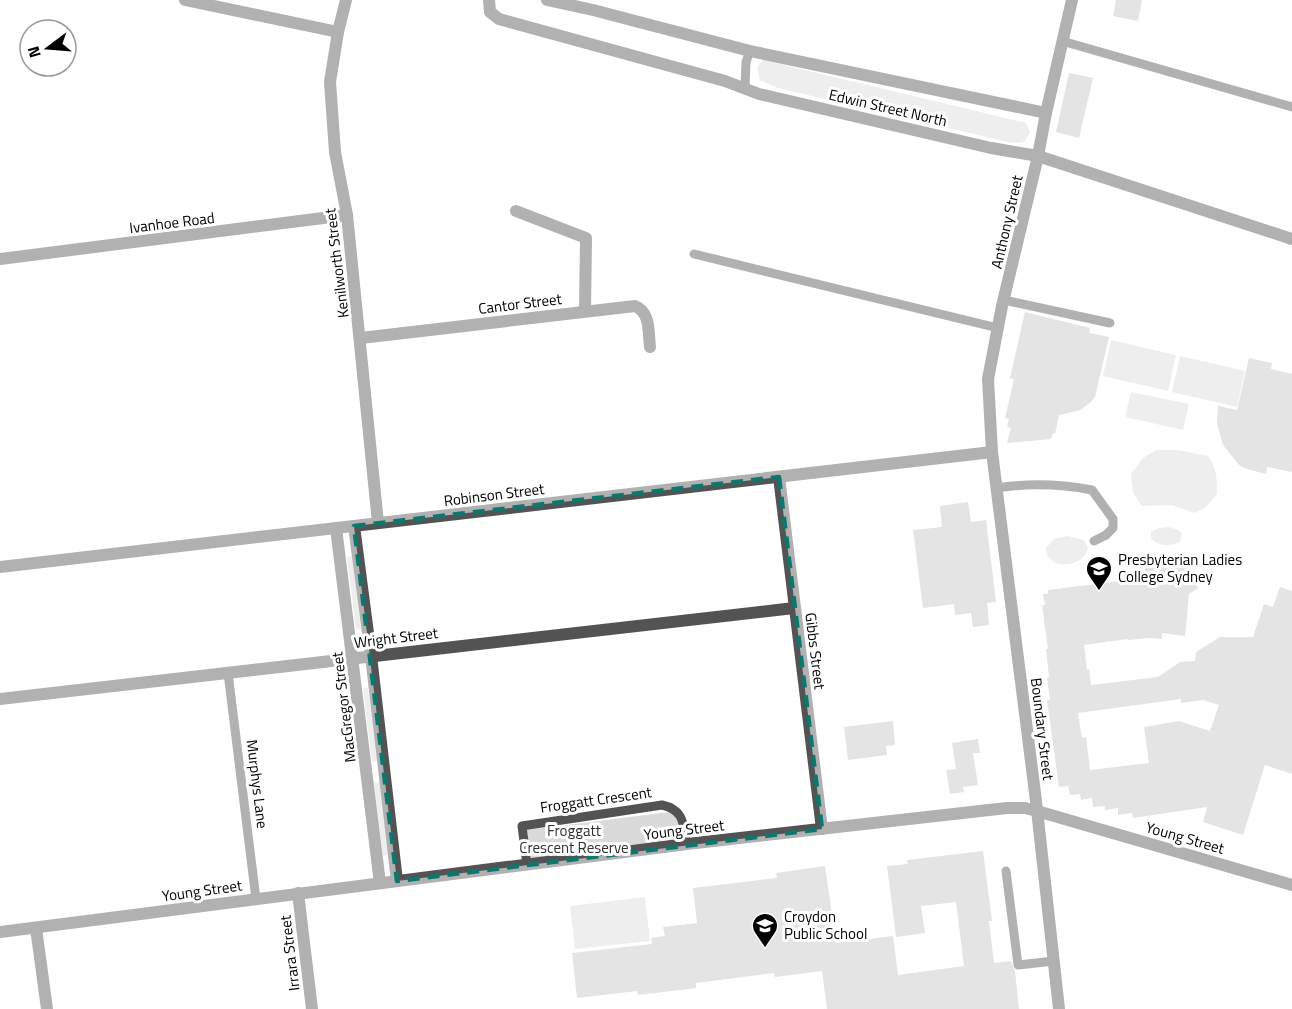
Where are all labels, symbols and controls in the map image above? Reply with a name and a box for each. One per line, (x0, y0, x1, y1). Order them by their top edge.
north arrow (18, 18, 78, 78)
text: N (21, 43, 47, 61)
street label: Edwin Street North (827, 83, 949, 132)
street label: Anthony Street (985, 172, 1029, 271)
street label: Ivanhoe Road (128, 206, 216, 239)
street label: Kenilworth Street (318, 206, 355, 319)
street label: Cantor Street (477, 287, 564, 320)
street label: Robinson Street (442, 477, 546, 512)
place label: Presbyterian Ladies College Sydney (1118, 548, 1242, 588)
school or university icon: Presbyterian Ladies College Sydney (1084, 554, 1114, 592)
street label: Gibbs Street (799, 611, 832, 691)
street label: Wright Street (353, 621, 440, 654)
street label: MacGregor Street (325, 650, 362, 764)
street label: Boundary Street (1025, 676, 1060, 782)
street label: Murphys Lane (241, 738, 274, 830)
street label: Froggatt Crescent (539, 780, 654, 819)
street label: Young Street (643, 813, 726, 846)
street label: Young Street (1143, 815, 1228, 860)
park label: Froggatt Crescent Reserve (519, 819, 629, 859)
street label: Young Street (160, 873, 244, 908)
place label: Croydon Public School (784, 905, 867, 945)
school or university icon: Croydon Public School (750, 911, 780, 949)
street label: Irrara Street (273, 913, 306, 992)

